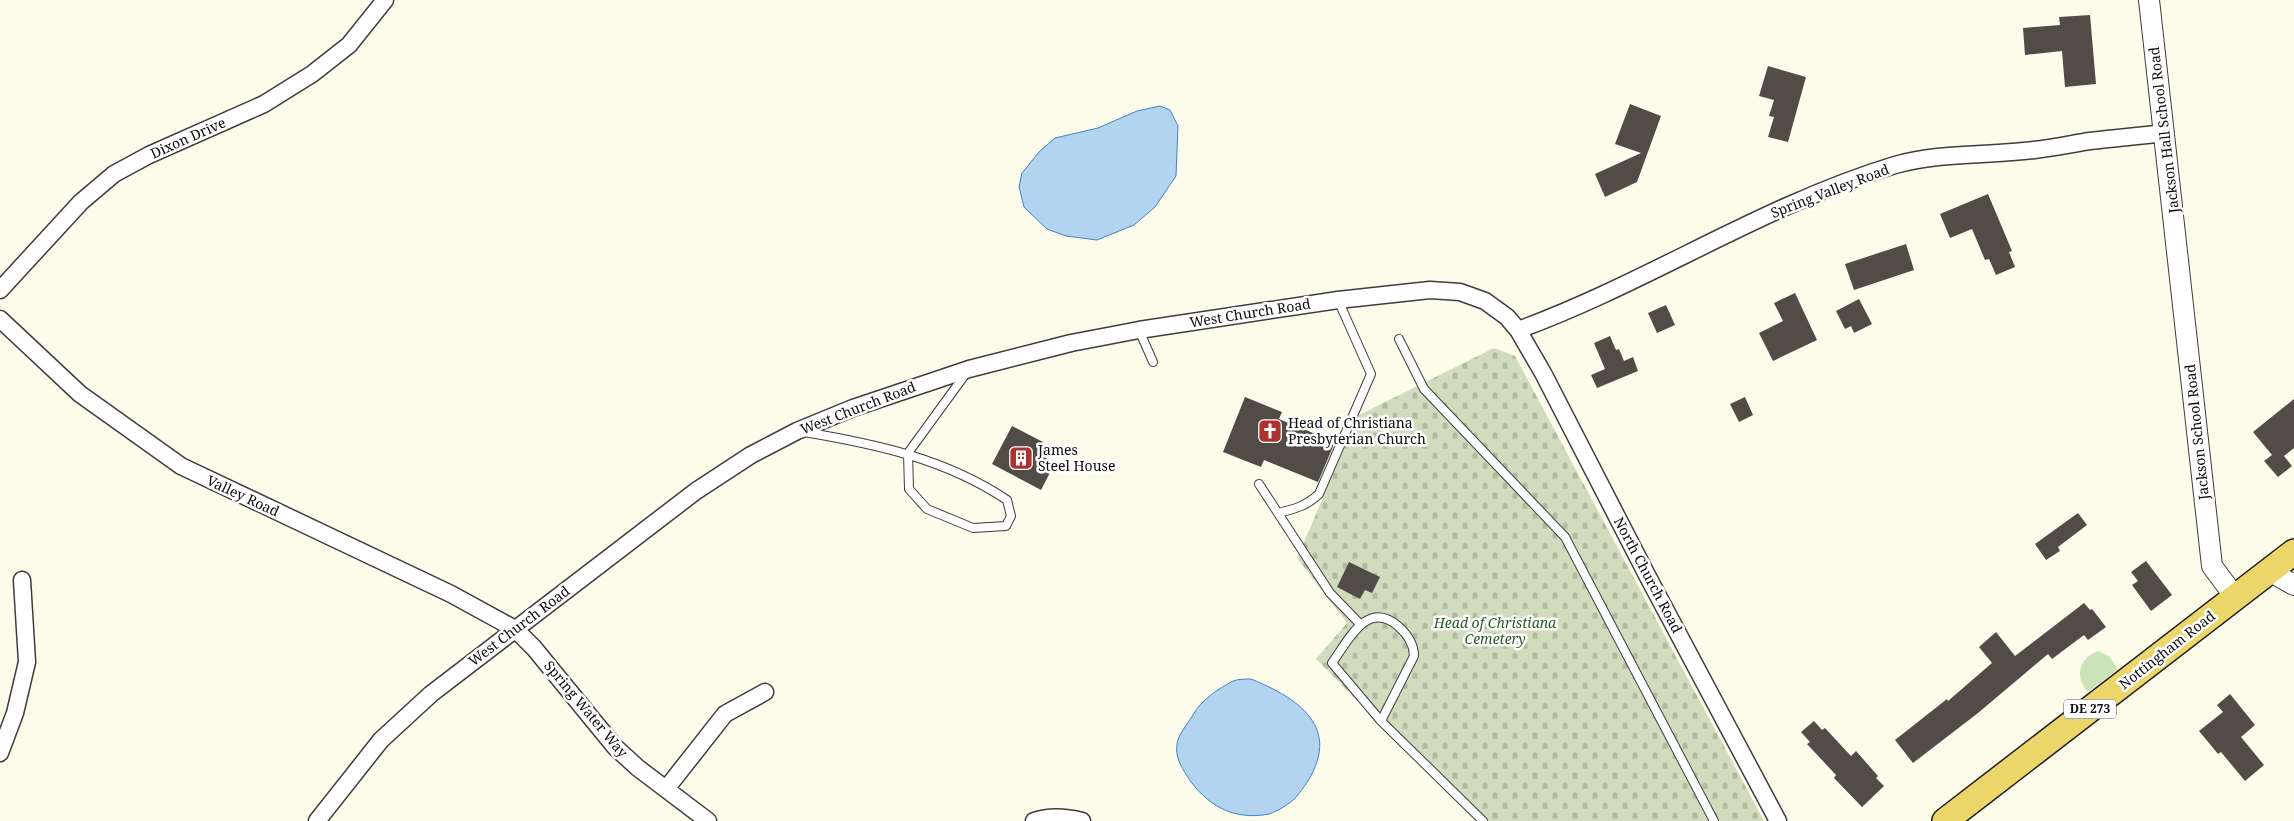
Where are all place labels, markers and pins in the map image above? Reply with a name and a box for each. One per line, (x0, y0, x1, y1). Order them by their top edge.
place label: Head of Christiana Presbyterian Church (1288, 413, 1426, 448)
church icon: Head of Christiana Presbyterian Church (1257, 418, 1283, 444)
place label: James Steel House (1037, 440, 1115, 475)
building icon: James Steel House (1008, 445, 1034, 471)

